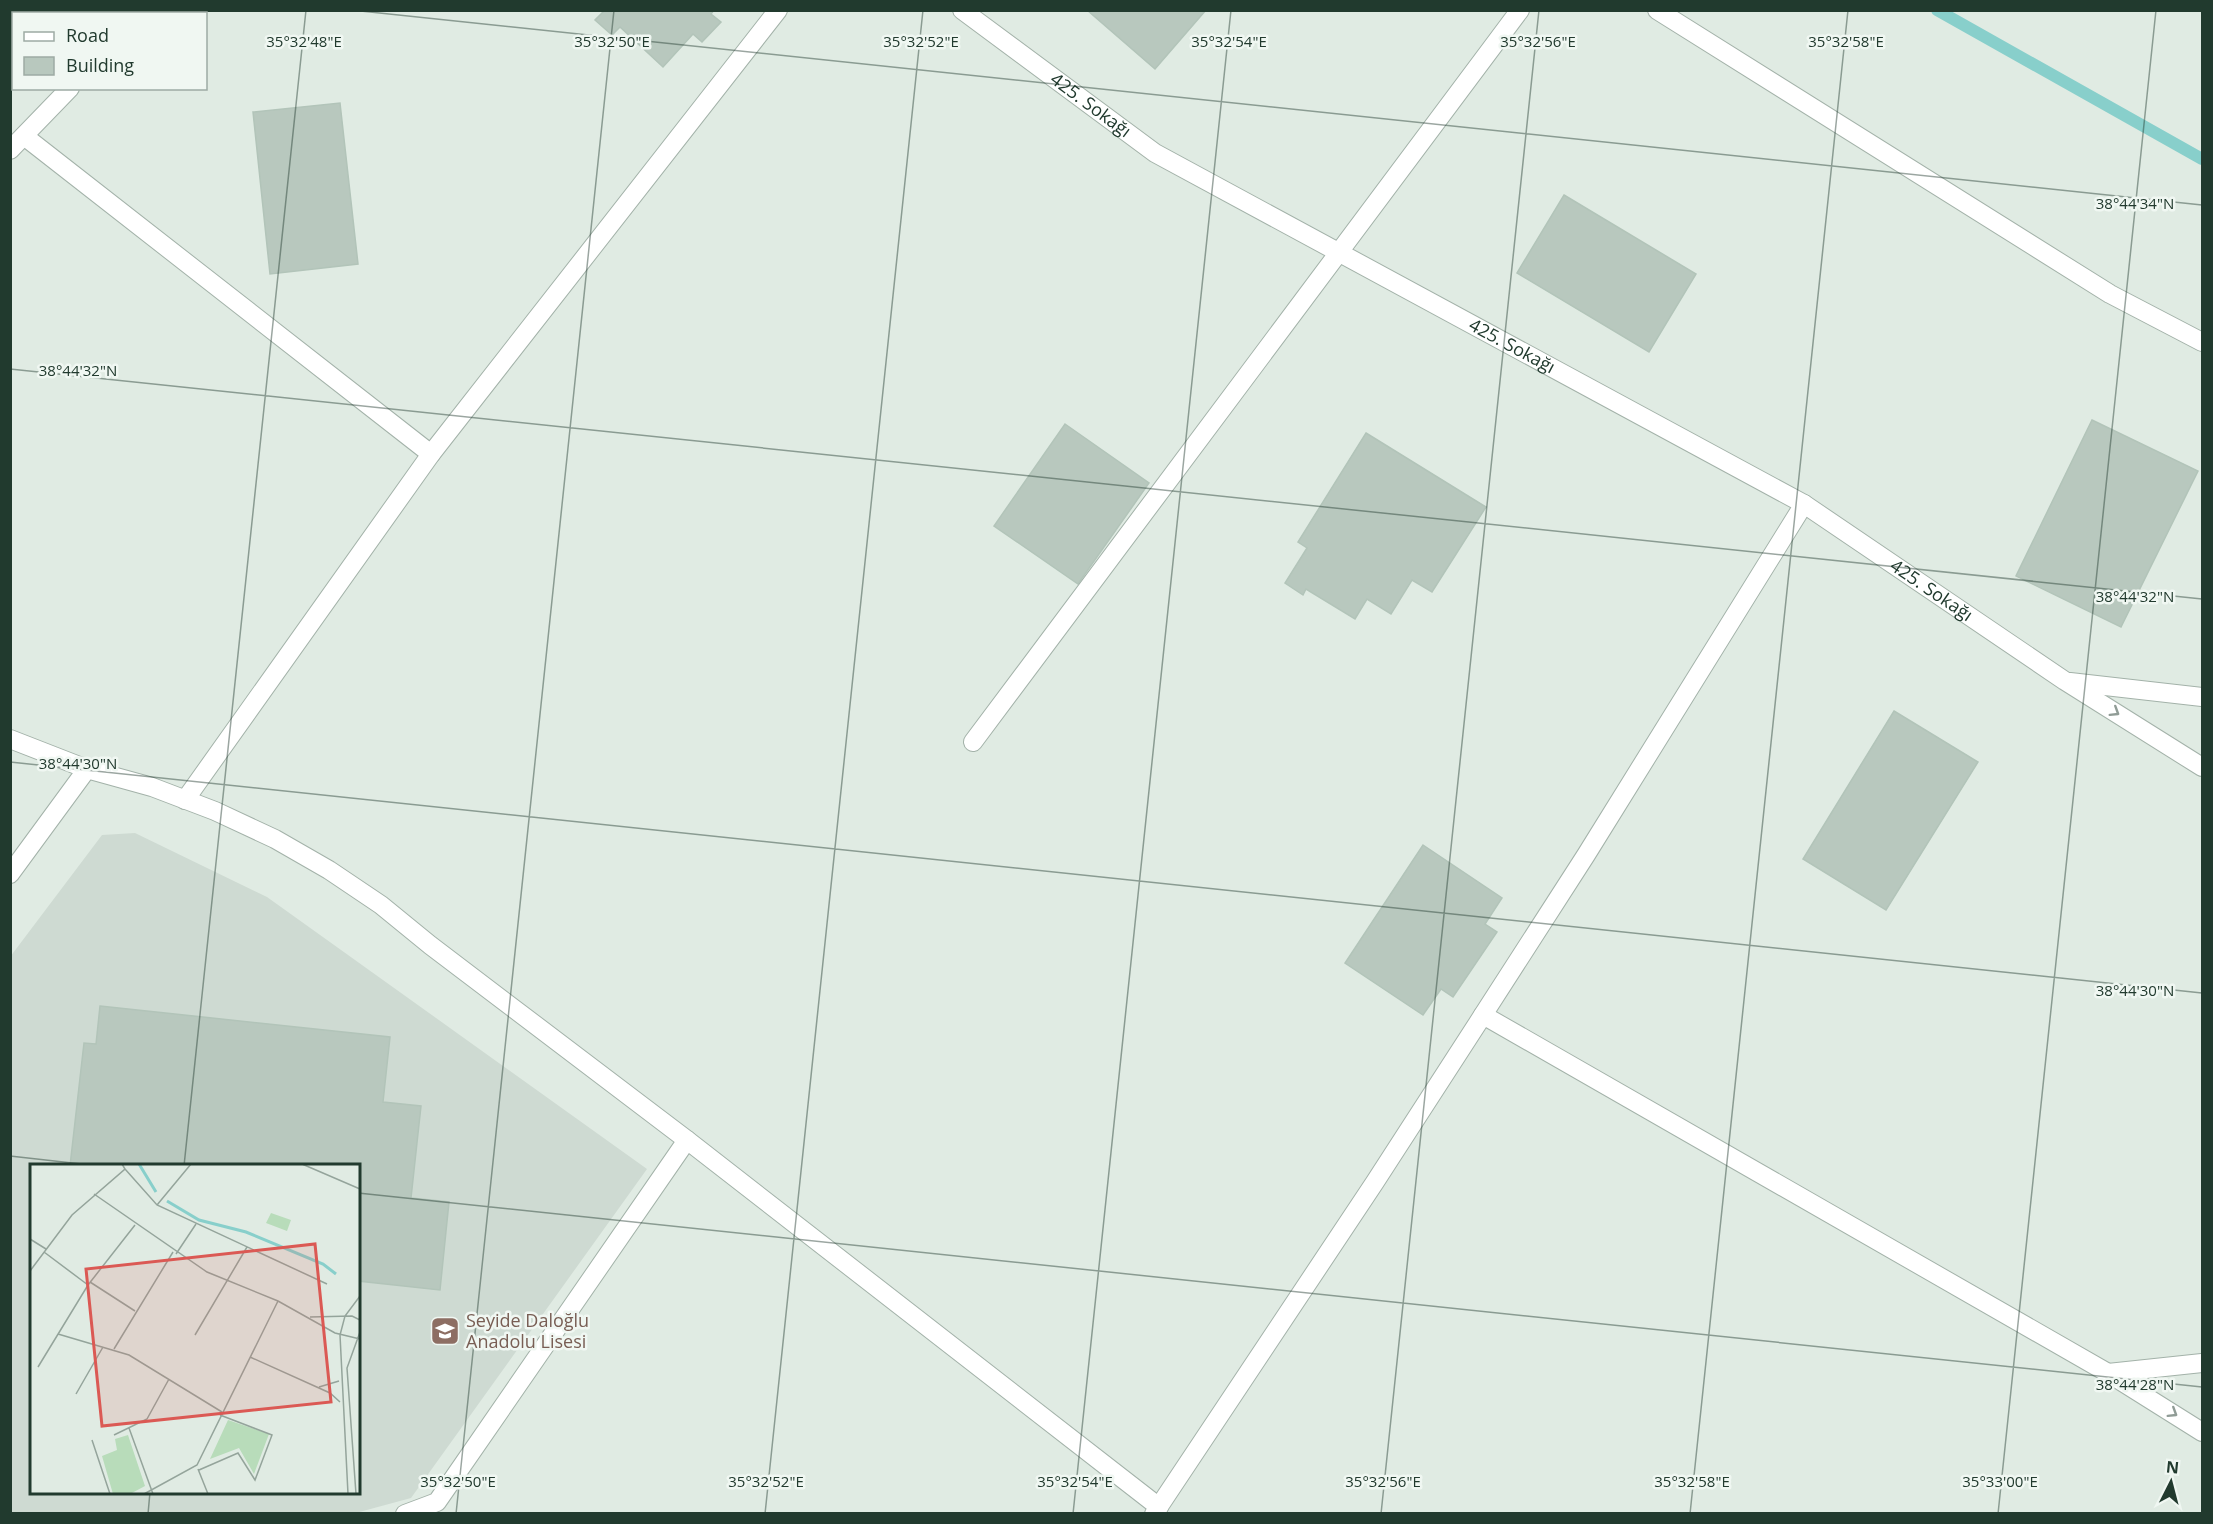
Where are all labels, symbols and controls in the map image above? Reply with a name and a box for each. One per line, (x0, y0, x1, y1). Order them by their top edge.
legend (12, 12, 207, 90)
text: Road (66, 23, 109, 47)
text: 35°32'48"E (266, 31, 342, 51)
text: 35°32'50"E (574, 31, 650, 51)
text: 35°32'52"E (883, 31, 959, 51)
text: 35°32'54"E (1191, 31, 1267, 51)
text: 35°32'56"E (1500, 31, 1576, 51)
text: 35°32'58"E (1808, 31, 1884, 51)
text: Building (66, 53, 134, 77)
street label: 425. Sokağı (1046, 67, 1136, 142)
text: 38°44'34"N (2096, 193, 2174, 213)
street label: 425. Sokağı (1465, 312, 1560, 378)
text: 38°44'32"N (39, 360, 117, 380)
street label: 425. Sokağı (1886, 553, 1978, 626)
text: 38°44'32"N (2096, 586, 2174, 606)
one-way arrow (2109, 705, 2119, 717)
text: 38°44'30"N (39, 753, 117, 773)
text: 38°44'30"N (2096, 980, 2174, 1000)
inset map (30, 1164, 360, 1494)
place label: Seyide Daloğlu Anadolu Lisesi (466, 1308, 589, 1353)
school or university icon: Seyide Daloğlu Anadolu Lisesi (429, 1315, 461, 1347)
text: 38°44'28"N (2096, 1374, 2174, 1394)
one-way arrow (2167, 1406, 2177, 1418)
north arrow (2141, 1452, 2201, 1512)
text: N (2165, 1455, 2180, 1479)
text: 35°32'50"E (420, 1471, 496, 1491)
text: 35°32'52"E (728, 1471, 804, 1491)
text: 35°32'54"E (1037, 1471, 1113, 1491)
text: 35°32'56"E (1345, 1471, 1421, 1491)
text: 35°32'58"E (1654, 1471, 1730, 1491)
text: 35°33'00"E (1962, 1471, 2038, 1491)

